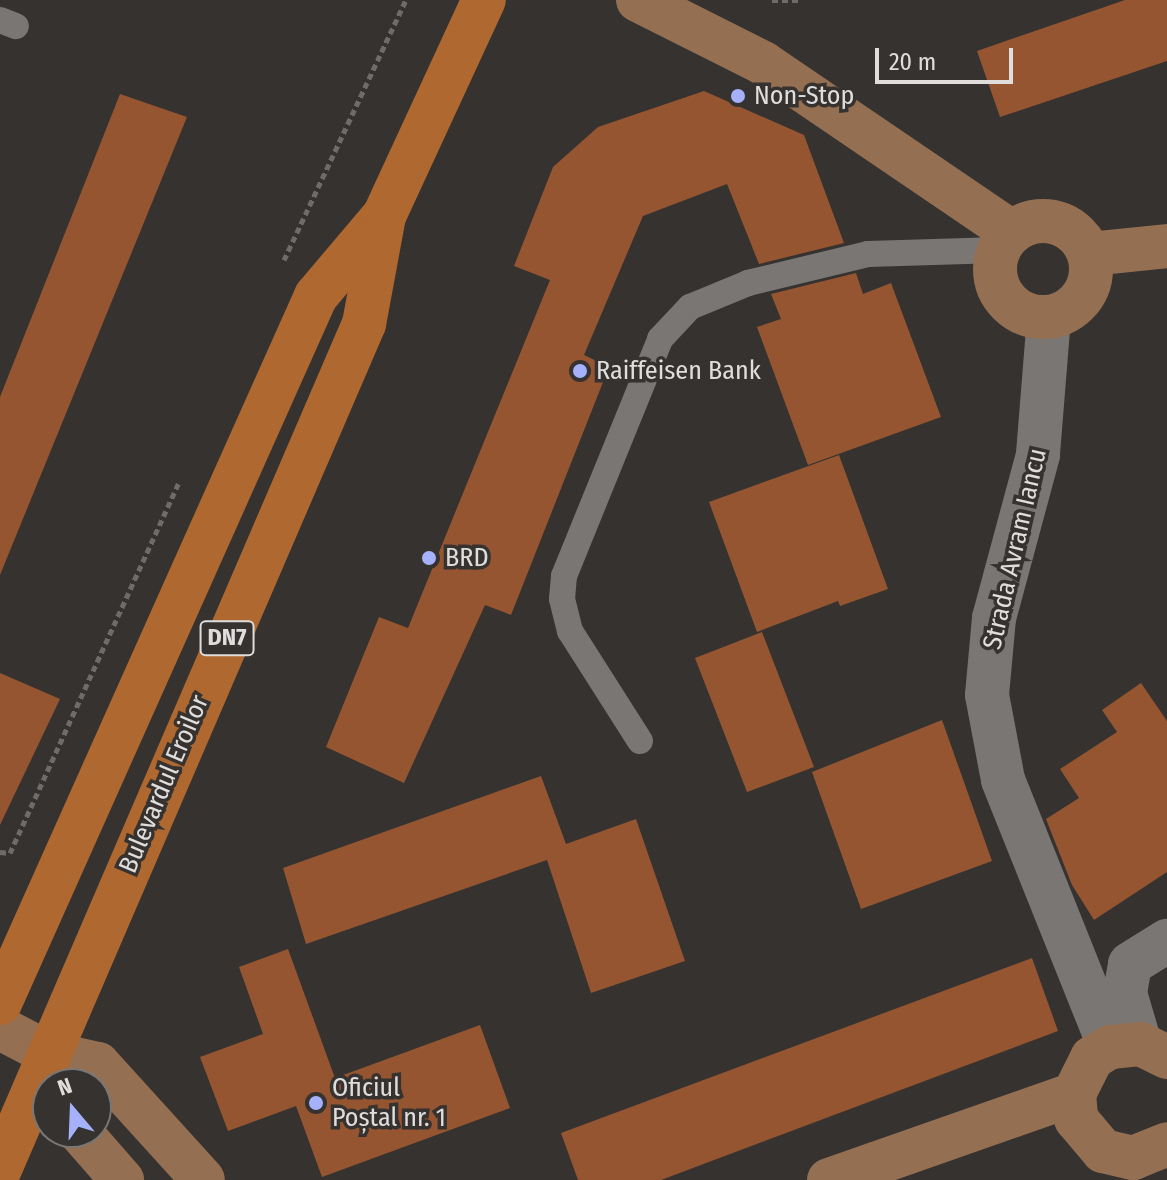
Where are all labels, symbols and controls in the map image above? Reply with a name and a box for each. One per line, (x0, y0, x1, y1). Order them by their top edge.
scale bar (879, 32, 1017, 82)
text: 20 m (889, 48, 936, 76)
place label: Non-Stop (754, 80, 854, 112)
marker: Non-Stop (729, 87, 747, 105)
place label: Raiffeisen Bank (596, 355, 761, 387)
marker: Raiffeisen Bank (571, 362, 589, 380)
street label: Strada Avram Iancu (977, 445, 1053, 653)
place label: BRD (445, 542, 488, 574)
marker: BRD (420, 549, 438, 567)
road number: DN7 (199, 618, 255, 658)
street label: Bulevardul Eroilor (113, 690, 215, 878)
north arrow (32, 1068, 112, 1148)
text: N (54, 1072, 75, 1102)
place label: Oficiul Poștal nr. 1 (332, 1072, 446, 1134)
marker: Oficiul Poștal nr. 1 (307, 1094, 325, 1112)

